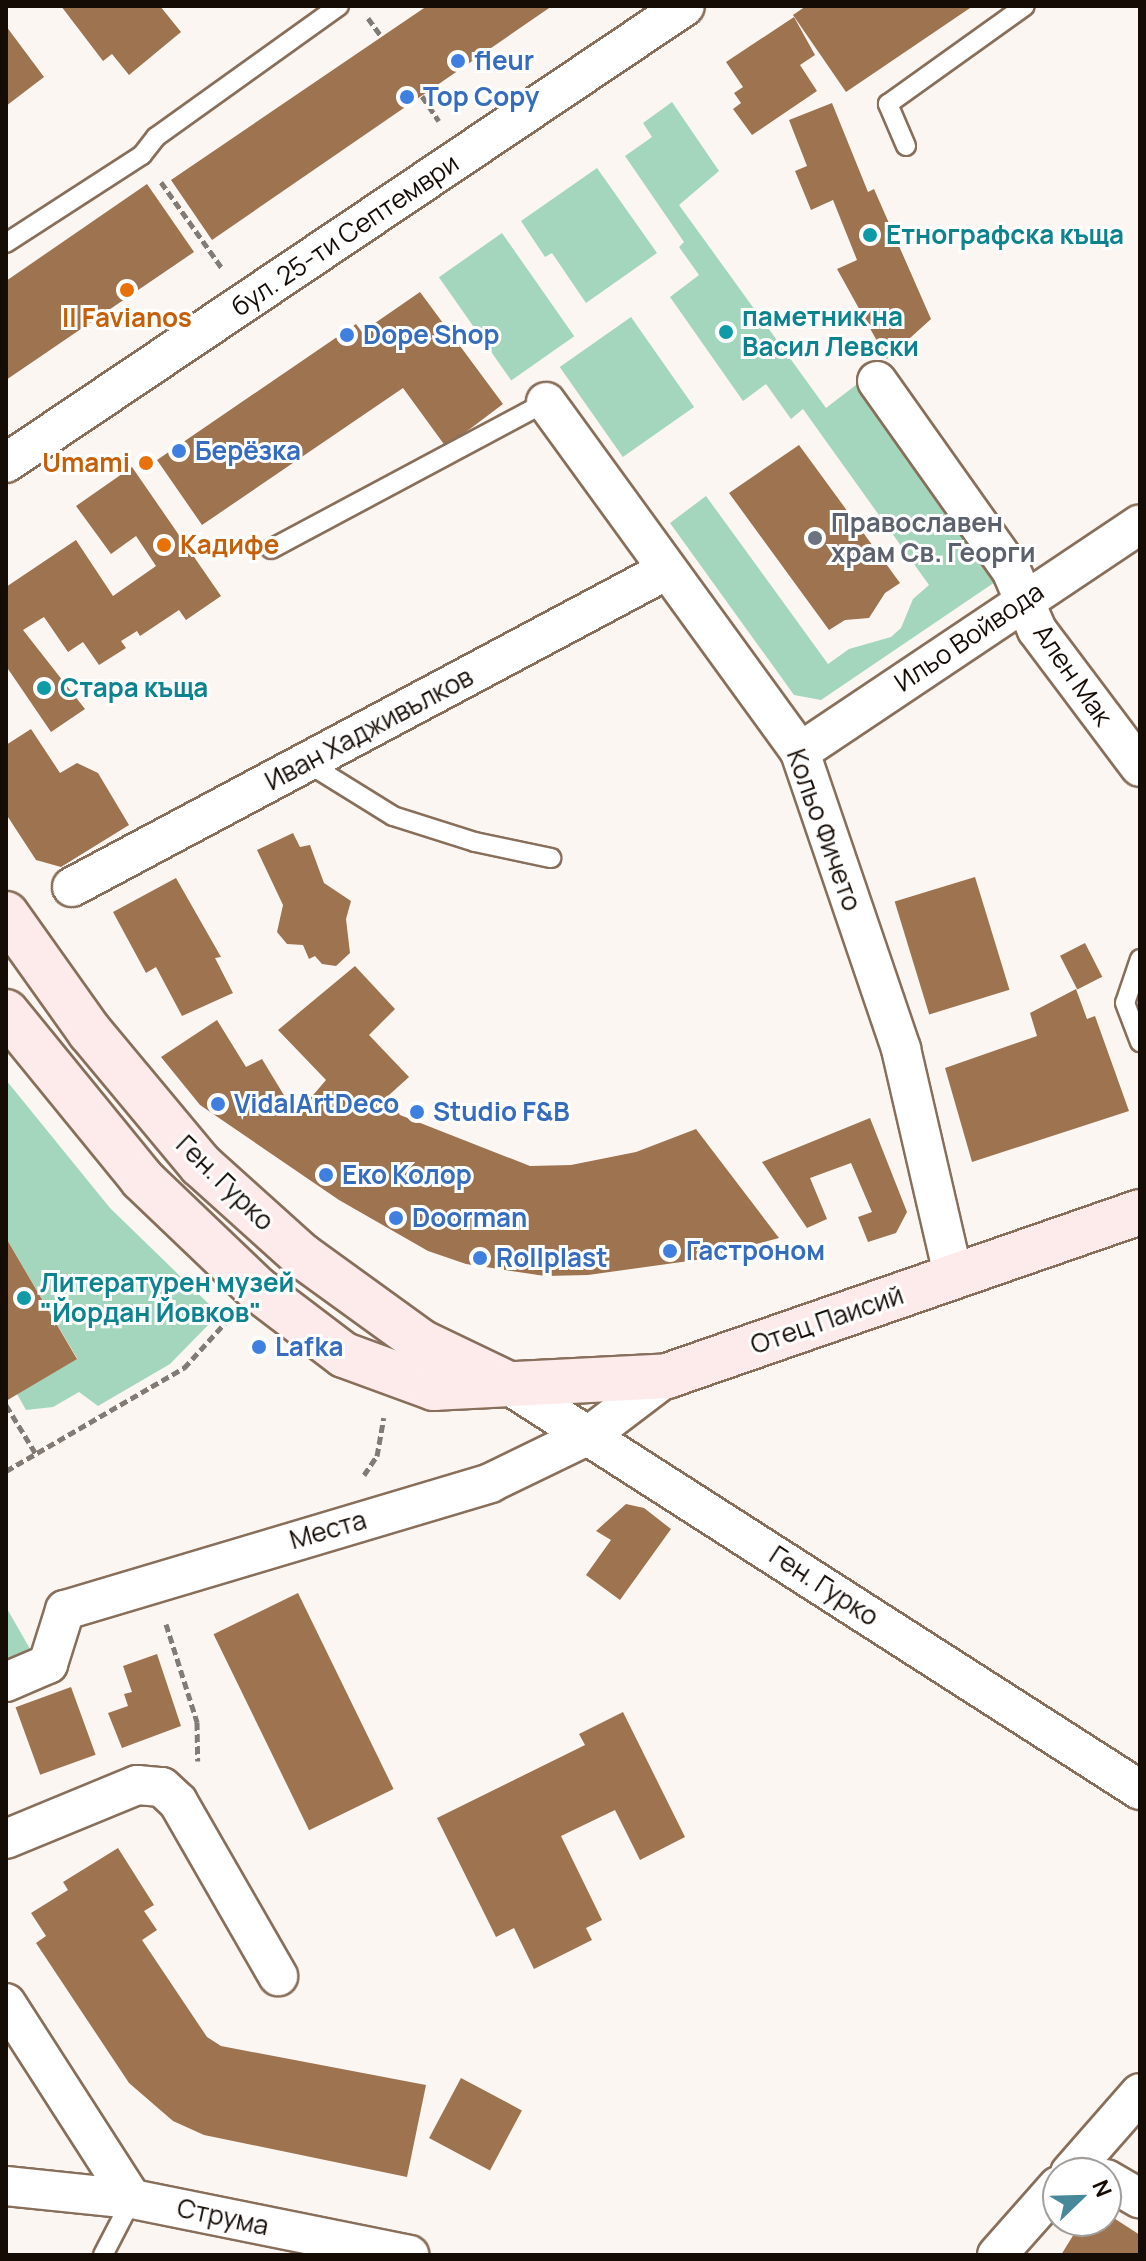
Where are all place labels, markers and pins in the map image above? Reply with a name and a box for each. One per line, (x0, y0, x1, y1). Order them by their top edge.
place label: fleur (474, 45, 534, 77)
marker: fleur (449, 52, 467, 70)
place label: Top Copy (423, 81, 539, 113)
marker: Top Copy (398, 88, 416, 106)
place label: Етнографска къща (886, 219, 1124, 251)
marker: Етнографска къща (861, 226, 879, 244)
marker: Il Favianos (118, 281, 136, 299)
place label: паметник на Васил Левски (742, 301, 919, 362)
place label: Il Favianos (62, 302, 192, 334)
place label: Dope Shop (363, 319, 500, 351)
marker: паметник на Васил Левски (717, 323, 735, 341)
marker: Dope Shop (338, 326, 356, 344)
place label: Берёзка (195, 435, 301, 467)
marker: Берёзка (170, 442, 188, 460)
place label: Umami (42, 447, 130, 479)
marker: Umami (137, 454, 155, 472)
place label: Православен храм Св. Георги (831, 507, 1036, 568)
place label: Кадифе (180, 529, 279, 561)
marker: Православен храм Св. Георги (806, 529, 824, 547)
marker: Кадифе (155, 536, 173, 554)
place label: Стара къща (60, 672, 208, 704)
marker: Стара къща (35, 679, 53, 697)
place label: VidalArtDeco (234, 1088, 399, 1120)
marker: VidalArtDeco (209, 1095, 227, 1113)
place label: Studio F&B (433, 1096, 570, 1128)
marker: Studio F&B (408, 1103, 426, 1121)
place label: Eко Колор (342, 1159, 472, 1191)
marker: Eко Колор (317, 1166, 335, 1184)
place label: Doorman (412, 1202, 527, 1234)
marker: Doorman (387, 1209, 405, 1227)
place label: Гастроном (686, 1235, 825, 1267)
place label: Rollplast (496, 1242, 607, 1274)
marker: Гастроном (661, 1242, 679, 1260)
marker: Rollplast (471, 1249, 489, 1267)
place label: Литературен музей "Йордан Йовков" (40, 1267, 294, 1328)
marker: Литературен музей "Йордан Йовков" (15, 1289, 33, 1307)
place label: Lafka (275, 1331, 343, 1363)
marker: Lafka (250, 1338, 268, 1356)

